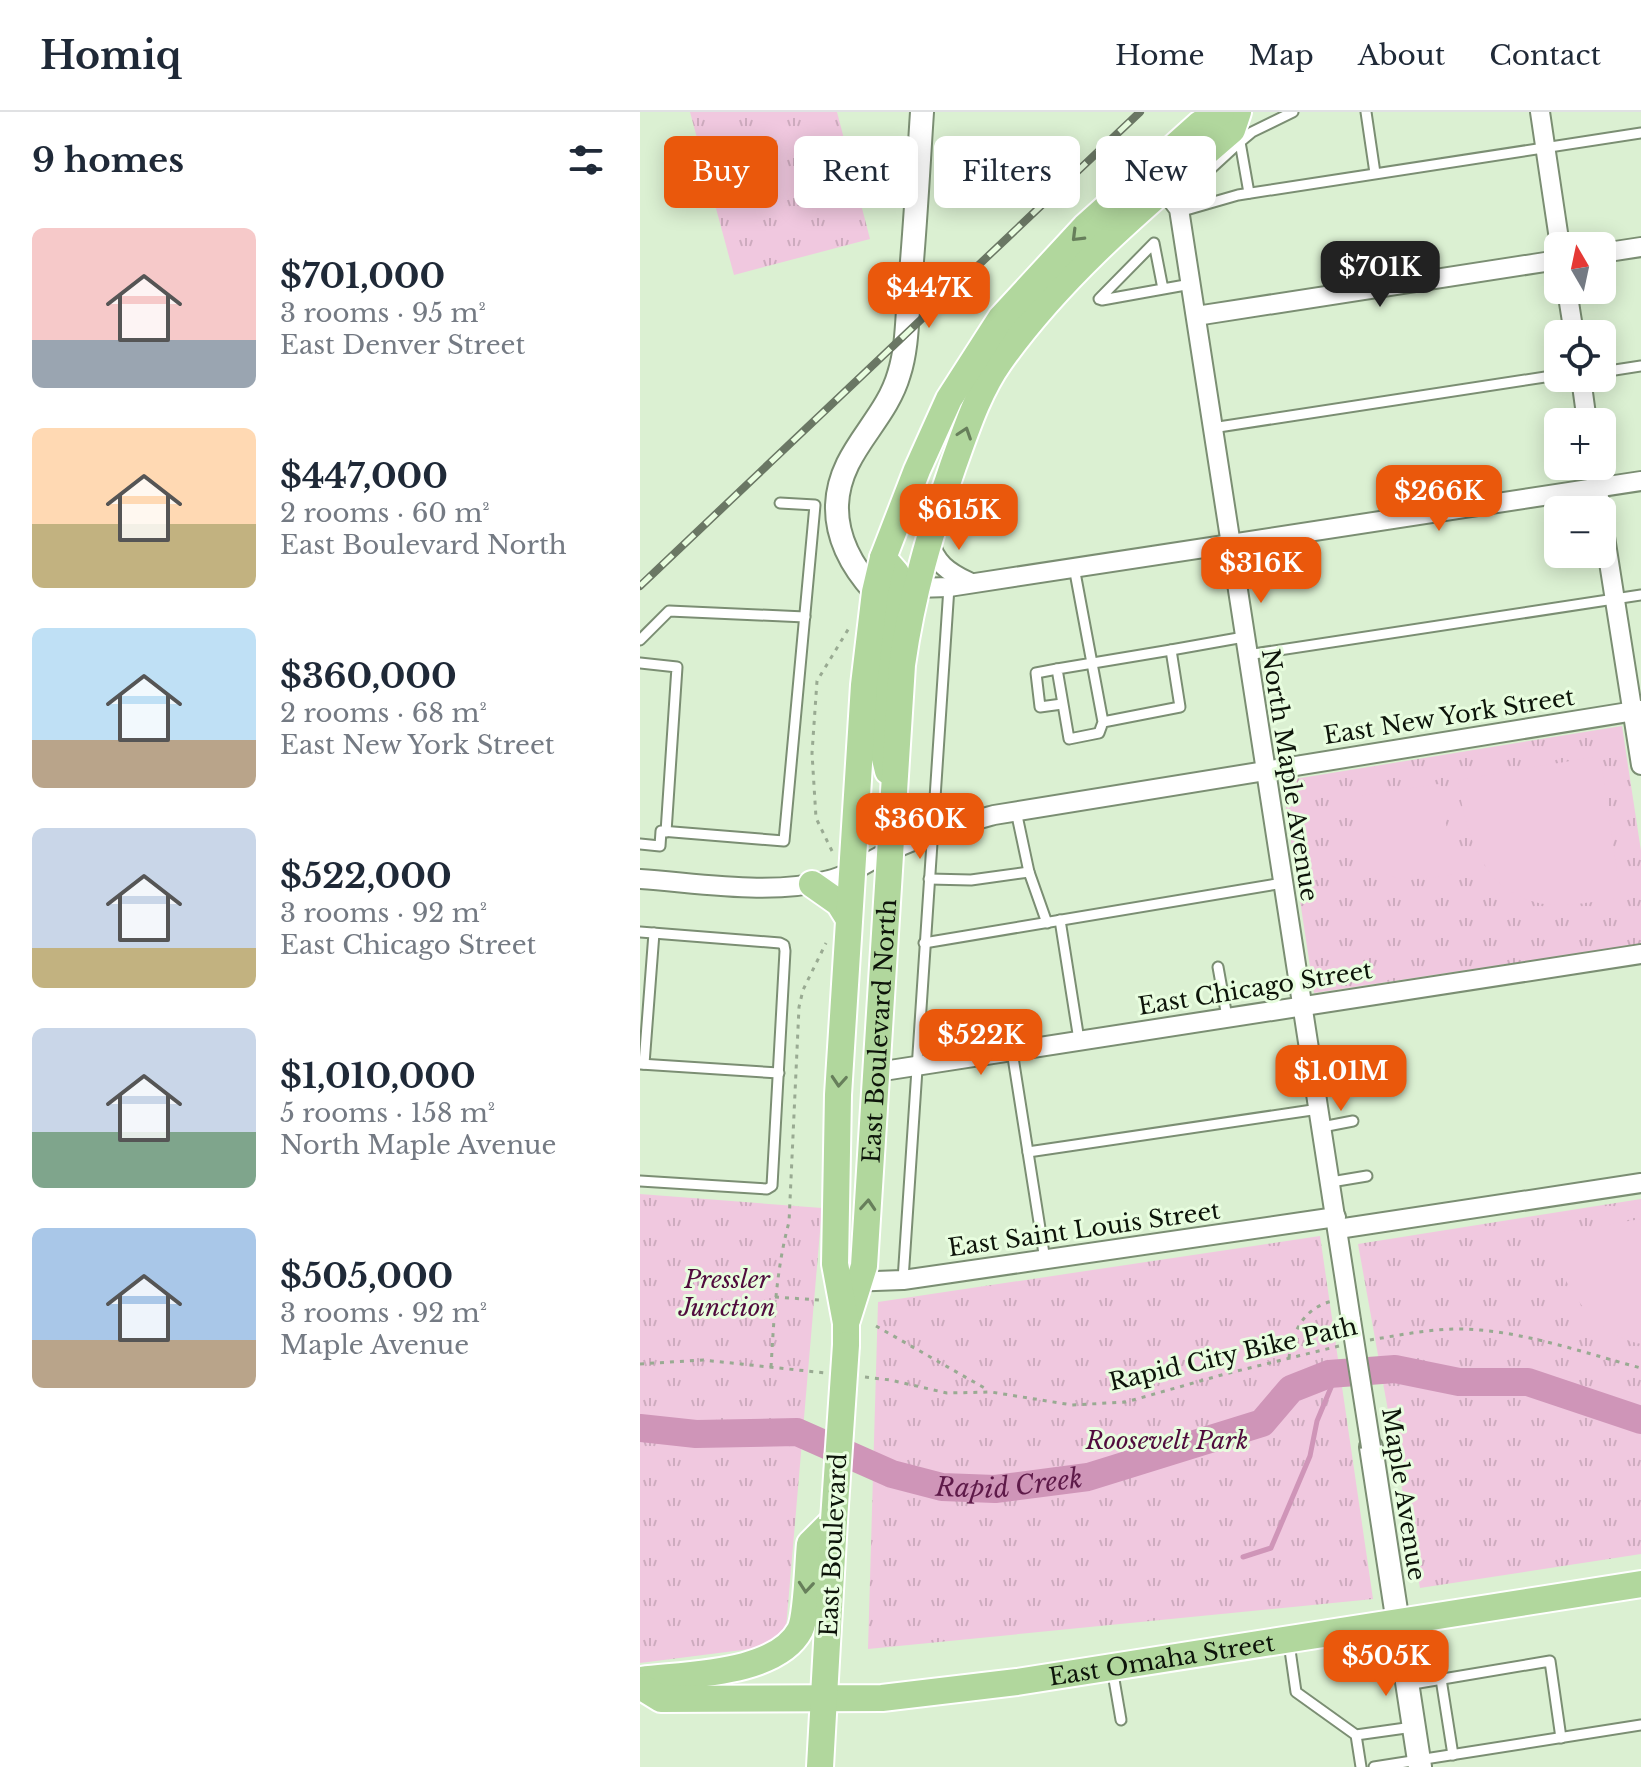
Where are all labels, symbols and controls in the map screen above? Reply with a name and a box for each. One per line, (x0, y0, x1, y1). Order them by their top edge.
text: Homiq (40, 32, 181, 79)
text: Home (1115, 38, 1205, 73)
text: Map (1249, 38, 1314, 73)
text: About (1358, 38, 1445, 73)
text: Contact (1489, 38, 1601, 73)
chip: Buy (664, 136, 778, 208)
chip: Rent (794, 136, 918, 208)
chip: Filters (934, 136, 1080, 208)
chip: New (1096, 136, 1216, 208)
icon: filters (564, 138, 608, 182)
text: 9 homes (32, 139, 184, 181)
one-way arrow (1072, 226, 1086, 241)
north arrow (1544, 232, 1616, 304)
map controls (1544, 232, 1616, 568)
pin: $701K (1324, 241, 1436, 309)
text: $701K (1339, 251, 1421, 283)
text: $701,000 (280, 255, 445, 297)
icon: home (96, 260, 192, 356)
pin: $447K (873, 262, 985, 330)
text: $447K (886, 272, 972, 304)
text: 3 rooms · 95 m² (280, 297, 486, 329)
button: locate (1544, 320, 1616, 392)
text: East Denver Street (280, 329, 525, 361)
button: + (1544, 408, 1616, 480)
one-way arrow (955, 427, 971, 441)
text: $447,000 (280, 455, 448, 497)
icon: home (96, 460, 192, 556)
pin: $266K (1383, 465, 1495, 533)
text: $266K (1394, 475, 1484, 507)
pin: $615K (903, 484, 1015, 552)
text: $615K (918, 494, 1000, 526)
button: − (1544, 496, 1616, 568)
text: 2 rooms · 60 m² (280, 497, 490, 529)
text: East Boulevard North (280, 529, 567, 561)
pin: $316K (1205, 537, 1317, 605)
text: $316K (1219, 547, 1303, 579)
street label: North Maple Avenue (1256, 647, 1324, 903)
text: $360,000 (280, 655, 457, 697)
icon: home (96, 660, 192, 756)
street label: East New York Street (1322, 682, 1576, 750)
text: 2 rooms · 68 m² (280, 697, 487, 729)
text: East New York Street (280, 729, 555, 761)
pin: $360K (864, 793, 976, 861)
text: $360K (874, 803, 966, 835)
text: $522,000 (280, 855, 452, 897)
icon: home (96, 860, 192, 956)
text: 3 rooms · 92 m² (280, 897, 487, 929)
street label: East Boulevard North (856, 898, 902, 1164)
text: East Chicago Street (280, 929, 536, 961)
street label: East Chicago Street (1136, 955, 1374, 1021)
pin: $522K (925, 1009, 1037, 1077)
text: $522K (937, 1019, 1025, 1051)
pin: $1.01M (1276, 1045, 1406, 1113)
text: $1,010,000 (280, 1055, 476, 1097)
text: $1.01M (1293, 1055, 1389, 1087)
icon: home (96, 1060, 192, 1156)
one-way arrow (830, 1075, 847, 1088)
text: 5 rooms · 158 m² (280, 1097, 495, 1129)
text: North Maple Avenue (280, 1129, 556, 1161)
street label: East Saint Louis Street (946, 1196, 1222, 1262)
one-way arrow (859, 1198, 876, 1211)
text: $505,000 (280, 1255, 453, 1297)
icon: home (96, 1260, 192, 1356)
park label: Pressler Junction (678, 1265, 775, 1322)
text: 3 rooms · 92 m² (280, 1297, 487, 1329)
street label: Rapid City Bike Path (1106, 1311, 1360, 1397)
text: Maple Avenue (280, 1329, 469, 1361)
street label: Maple Avenue (1376, 1405, 1432, 1583)
park label: Roosevelt Park (1085, 1426, 1248, 1455)
street label: East Boulevard (814, 1452, 852, 1638)
water label: Rapid Creek (934, 1462, 1084, 1505)
one-way arrow (797, 1581, 814, 1594)
street label: East Omaha Street (1047, 1627, 1276, 1691)
pin: $505K (1330, 1630, 1442, 1698)
text: $505K (1342, 1640, 1430, 1672)

